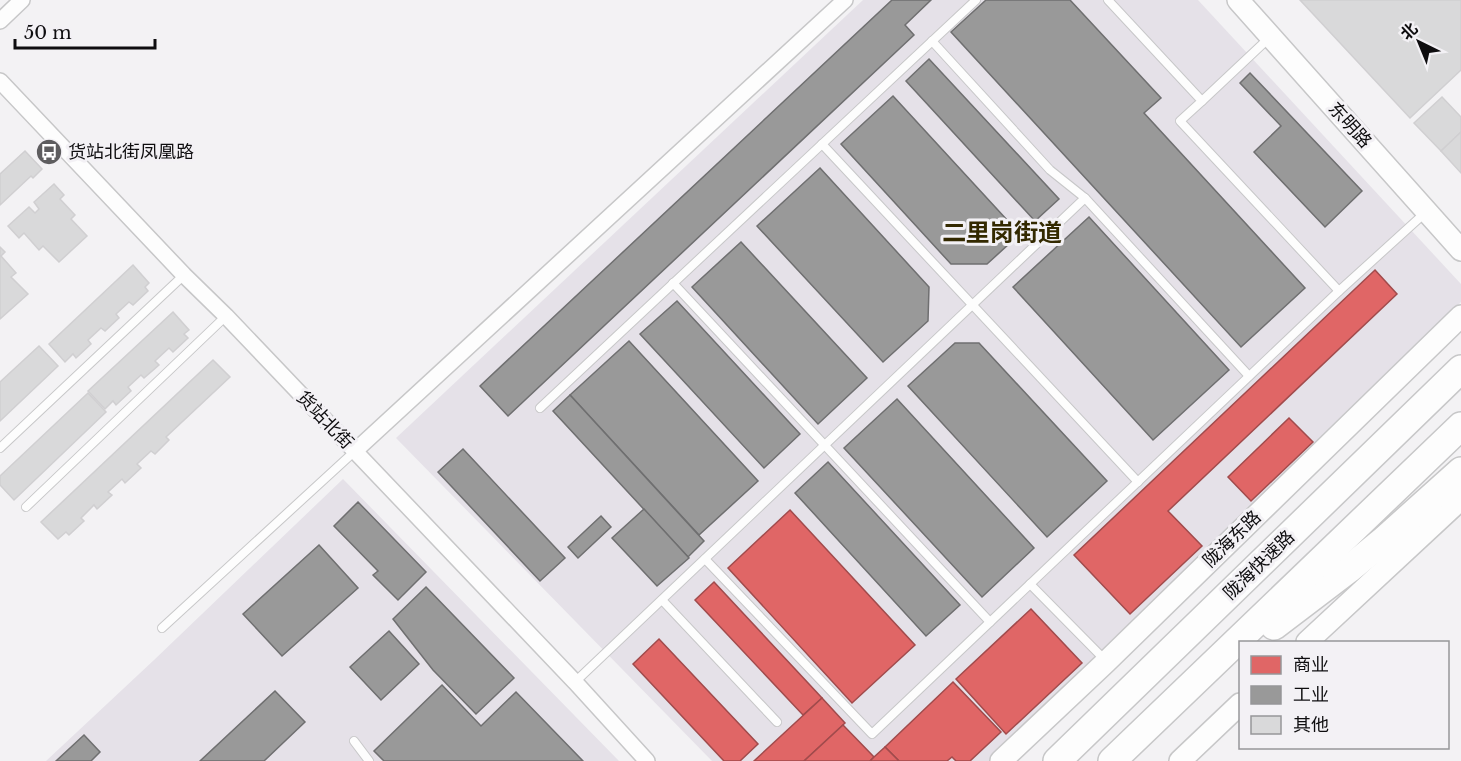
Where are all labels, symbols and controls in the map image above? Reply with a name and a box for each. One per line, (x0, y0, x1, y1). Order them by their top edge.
scale bar (15, 12, 154, 50)
north arrow (1389, 12, 1449, 72)
text: 北 (1396, 18, 1421, 44)
text: 50 m (24, 22, 72, 44)
street label: 东明路 (1324, 98, 1376, 152)
bus stop icon: 货站北街凤凰路 (34, 137, 64, 167)
place label: 货站北街凤凰路 (68, 141, 194, 163)
district label: 二里岗街道 (942, 218, 1062, 247)
street label: 货站北街 (292, 386, 358, 454)
street label: 陇海东路 (1198, 506, 1266, 572)
street label: 陇海快速路 (1219, 526, 1299, 604)
legend (1239, 641, 1449, 749)
text: 商业 (1293, 654, 1329, 676)
text: 工业 (1293, 684, 1329, 706)
text: 其他 (1293, 714, 1329, 736)

